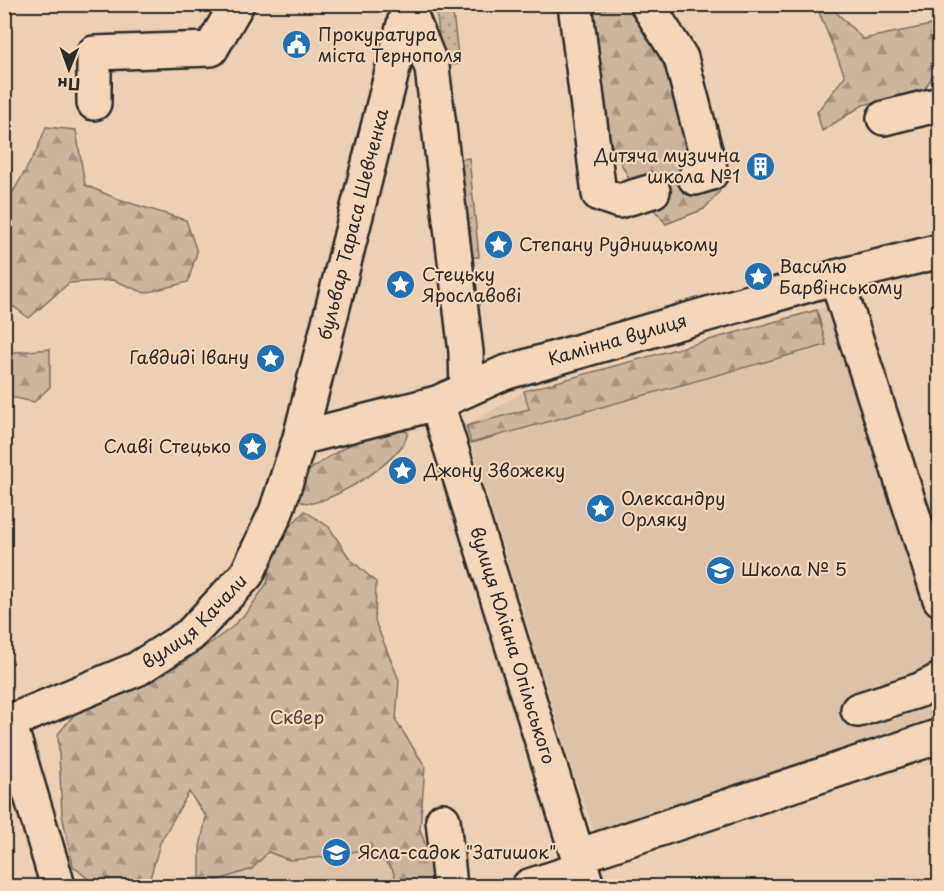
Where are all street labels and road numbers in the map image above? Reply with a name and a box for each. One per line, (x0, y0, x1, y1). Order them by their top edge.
street label: бульвар Тараса Шевченка (310, 105, 394, 342)
street label: Камінна вулиця (545, 306, 690, 372)
street label: вулиця Юліана Опільського (464, 523, 563, 767)
street label: вулиця Качали (136, 567, 253, 675)

